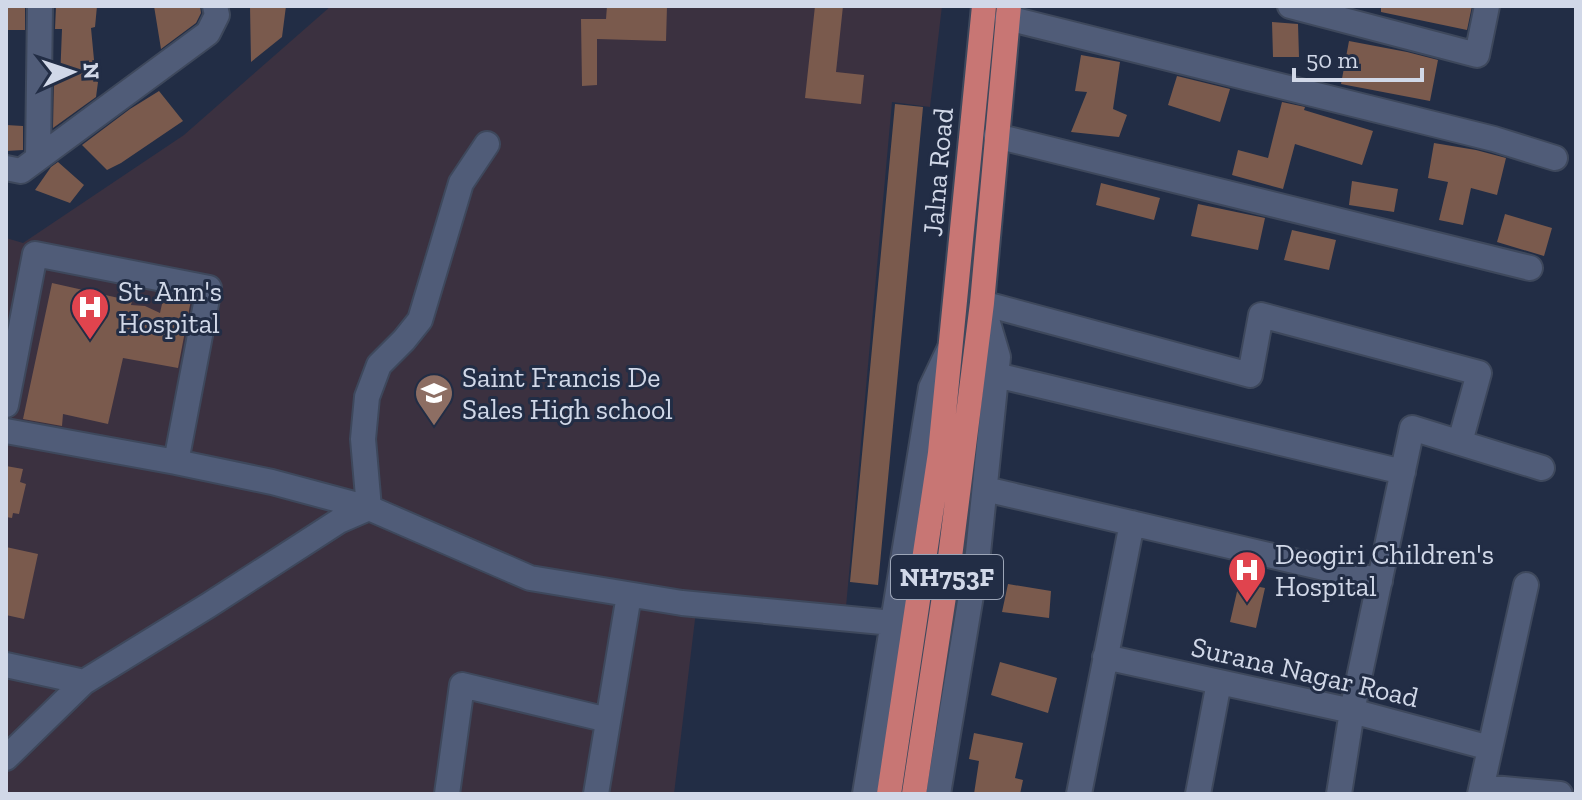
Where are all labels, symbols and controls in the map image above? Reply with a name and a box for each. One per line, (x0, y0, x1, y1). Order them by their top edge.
north arrow (32, 32, 112, 112)
scale bar (1294, 32, 1422, 82)
text: 50 m (1306, 45, 1359, 74)
text: N (78, 62, 105, 80)
street label: Jalna Road (916, 106, 960, 238)
place label: St. Ann's Hospital (118, 275, 222, 340)
hospital icon: St. Ann's Hospital (69, 286, 111, 341)
place label: Saint Francis De Sales High school (462, 361, 673, 426)
school or university icon: Saint Francis De Sales High school (413, 372, 455, 427)
place label: Deogiri Children's Hospital (1275, 538, 1494, 603)
hospital icon: Deogiri Children's Hospital (1226, 549, 1268, 604)
road number: NH753F (891, 555, 1003, 599)
street label: Surana Nagar Road (1188, 630, 1422, 714)

